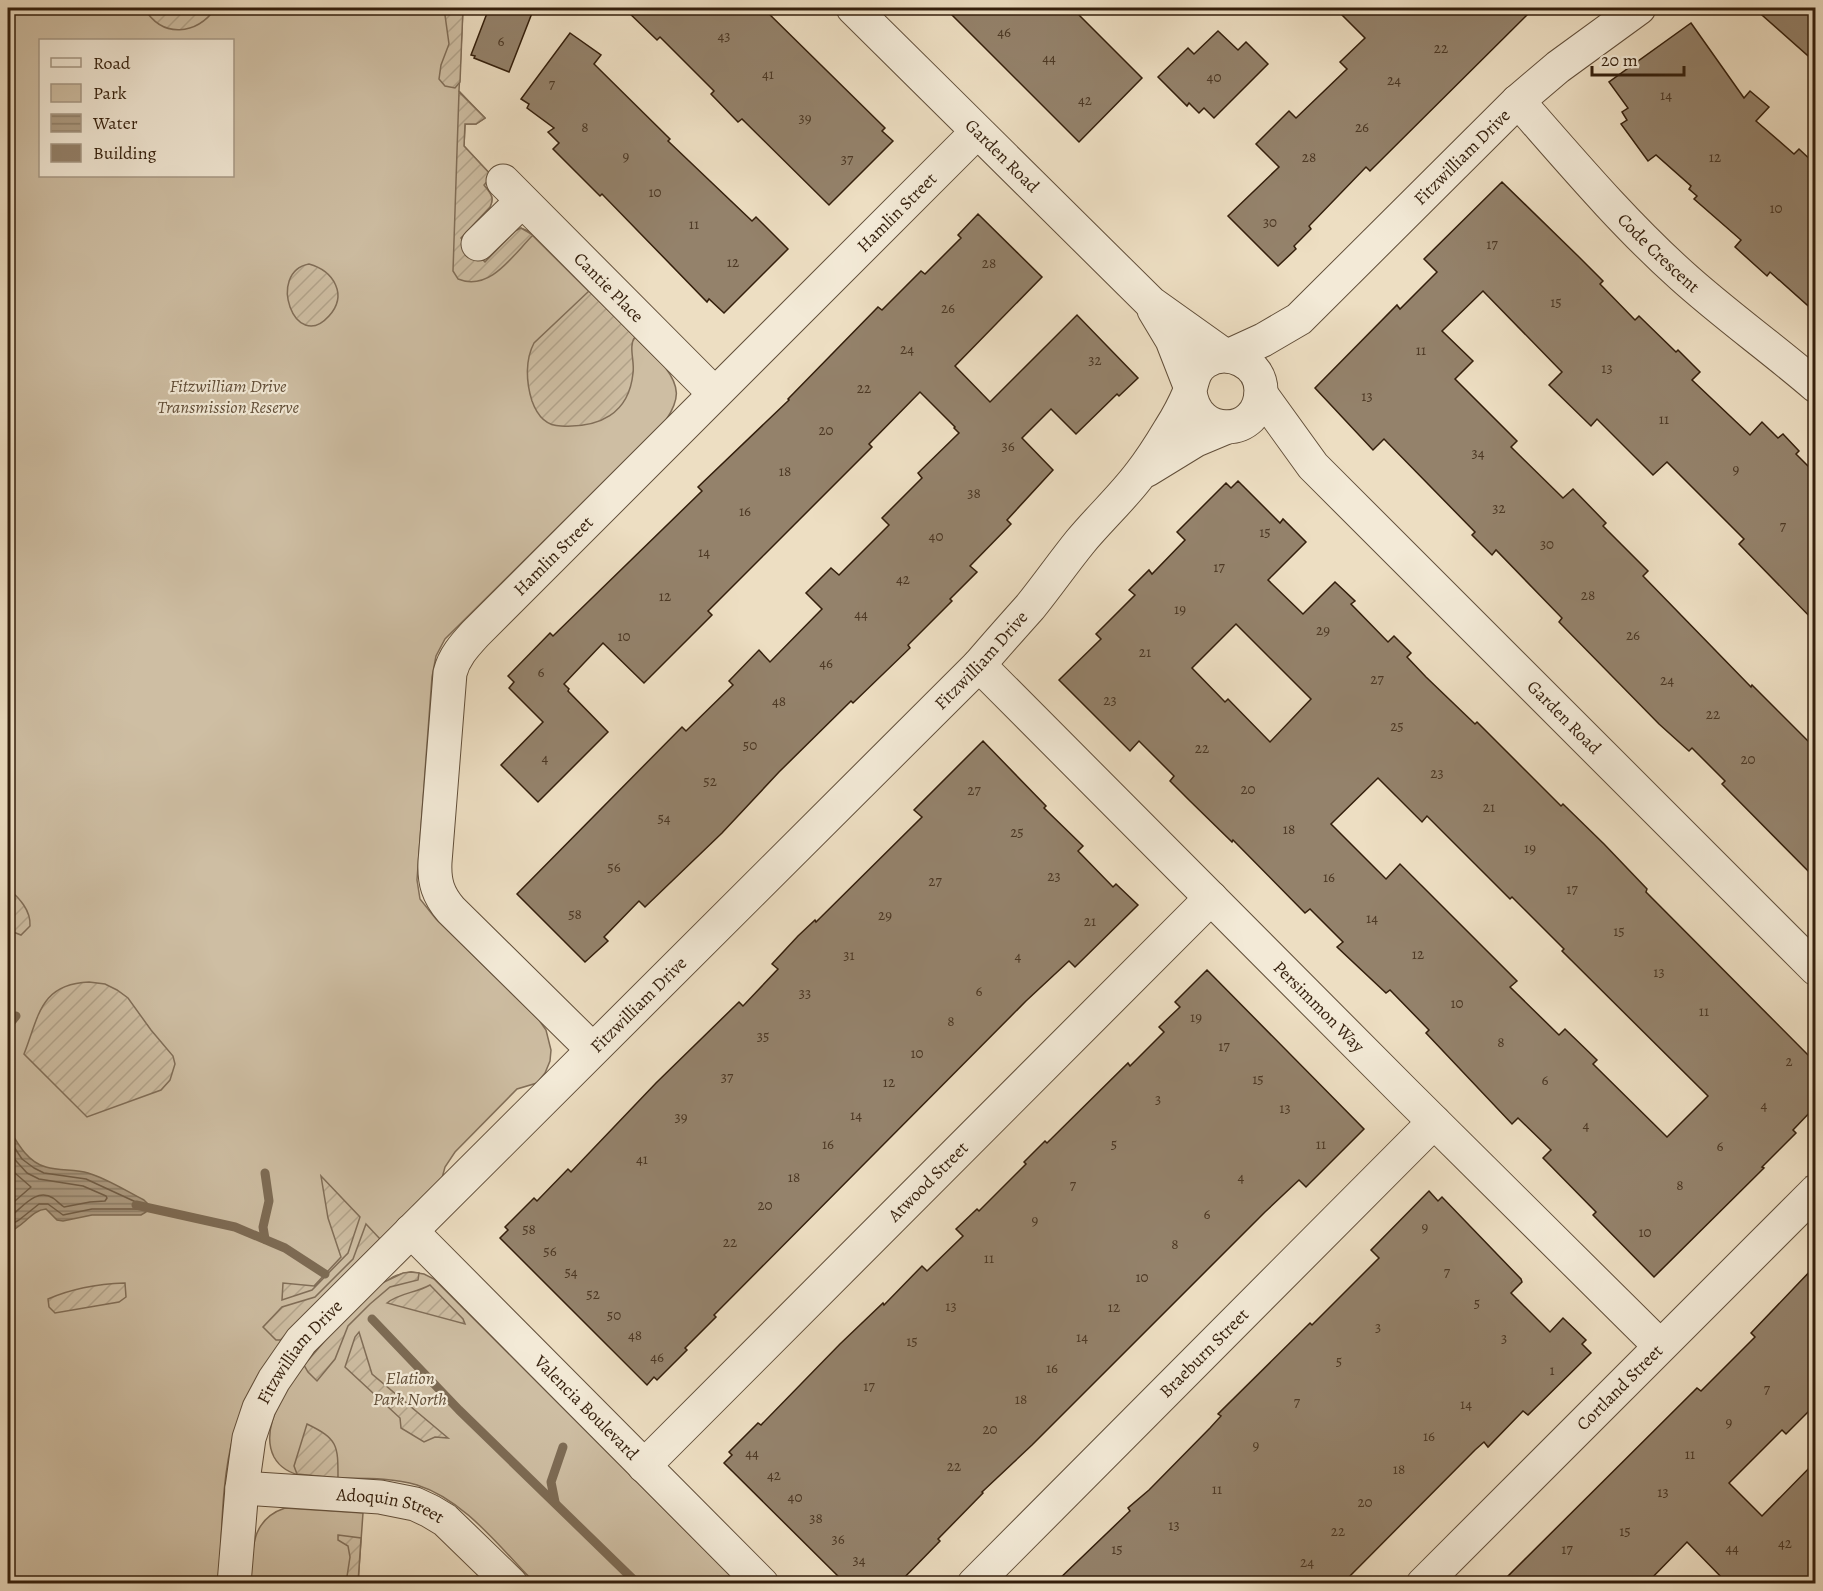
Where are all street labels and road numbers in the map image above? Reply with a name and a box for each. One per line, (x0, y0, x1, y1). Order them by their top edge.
street label: Fitzwilliam Drive (1408, 103, 1515, 210)
street label: Garden Road (960, 114, 1045, 198)
street label: Hamlin Street (852, 167, 942, 257)
street label: Code Crescent (1612, 208, 1705, 298)
street label: Cantie Place (568, 247, 649, 328)
street label: Hamlin Street (508, 511, 598, 601)
street label: Fitzwilliam Drive (929, 605, 1033, 715)
street label: Garden Road (1522, 675, 1607, 760)
street label: Fitzwilliam Drive (585, 951, 692, 1058)
street label: Persimmon Way (1268, 956, 1371, 1058)
street label: Atwood Street (882, 1136, 973, 1228)
street label: Fitzwilliam Drive (251, 1294, 348, 1408)
street label: Braeburn Street (1154, 1303, 1254, 1403)
street label: Cortland Street (1571, 1339, 1668, 1436)
street label: Valencia Boulevard (528, 1349, 644, 1466)
street label: Adoquin Street (335, 1482, 449, 1529)

